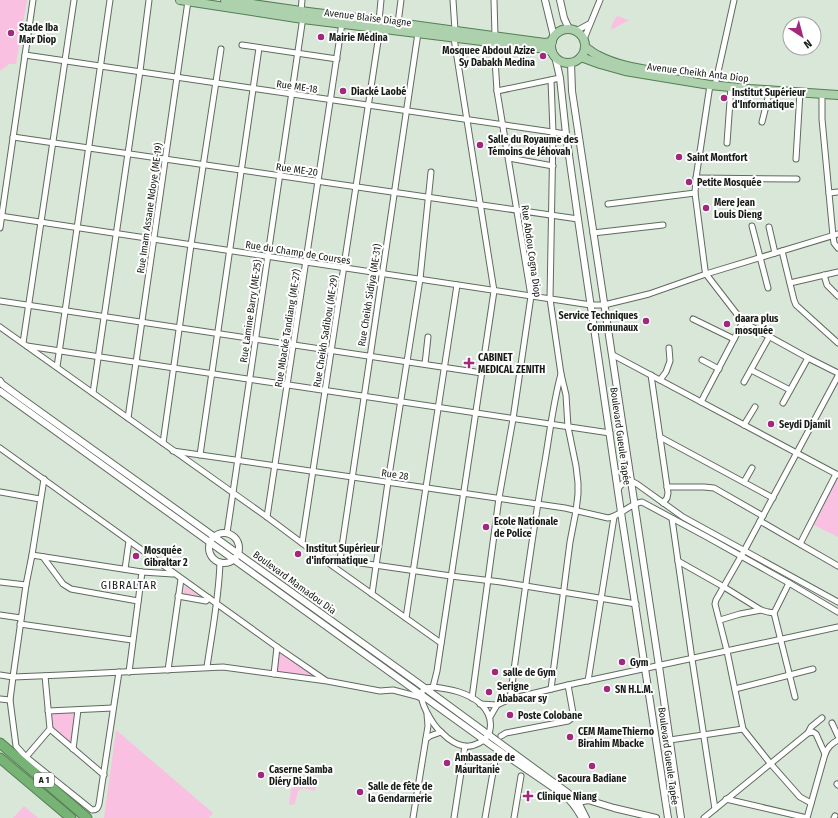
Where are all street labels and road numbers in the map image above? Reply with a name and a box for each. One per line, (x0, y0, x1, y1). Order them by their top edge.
street label: Avenue Blaise Diagne (324, 7, 412, 29)
street label: Avenue Cheikh Anta Diop (646, 61, 749, 85)
street label: Rue ME-18 (275, 78, 318, 96)
street label: Rue Imam Assane Ndoye (ME-19) (134, 142, 165, 274)
street label: Rue ME-20 (275, 161, 319, 179)
street label: Rue Abdou Cogna Diop (519, 204, 543, 298)
street label: Rue du Champ de Courses (244, 239, 351, 267)
street label: Rue Cheikh Sidiya (ME-31) (355, 243, 384, 347)
street label: Rue Lamine Barry (ME-25) (237, 259, 264, 363)
street label: Rue Mbacké Tandiang (ME-27) (272, 268, 303, 388)
street label: Rue Cheikh Sadibou (ME-29) (310, 274, 341, 388)
street label: Boulevard Gueule Tapée (607, 386, 633, 486)
street label: Rue 28 (380, 467, 409, 483)
street label: Boulevard Mamadou Dia (251, 549, 338, 617)
street label: Boulevard Gueule Tapée (655, 706, 681, 806)
road number: A 1 (34, 773, 54, 787)

